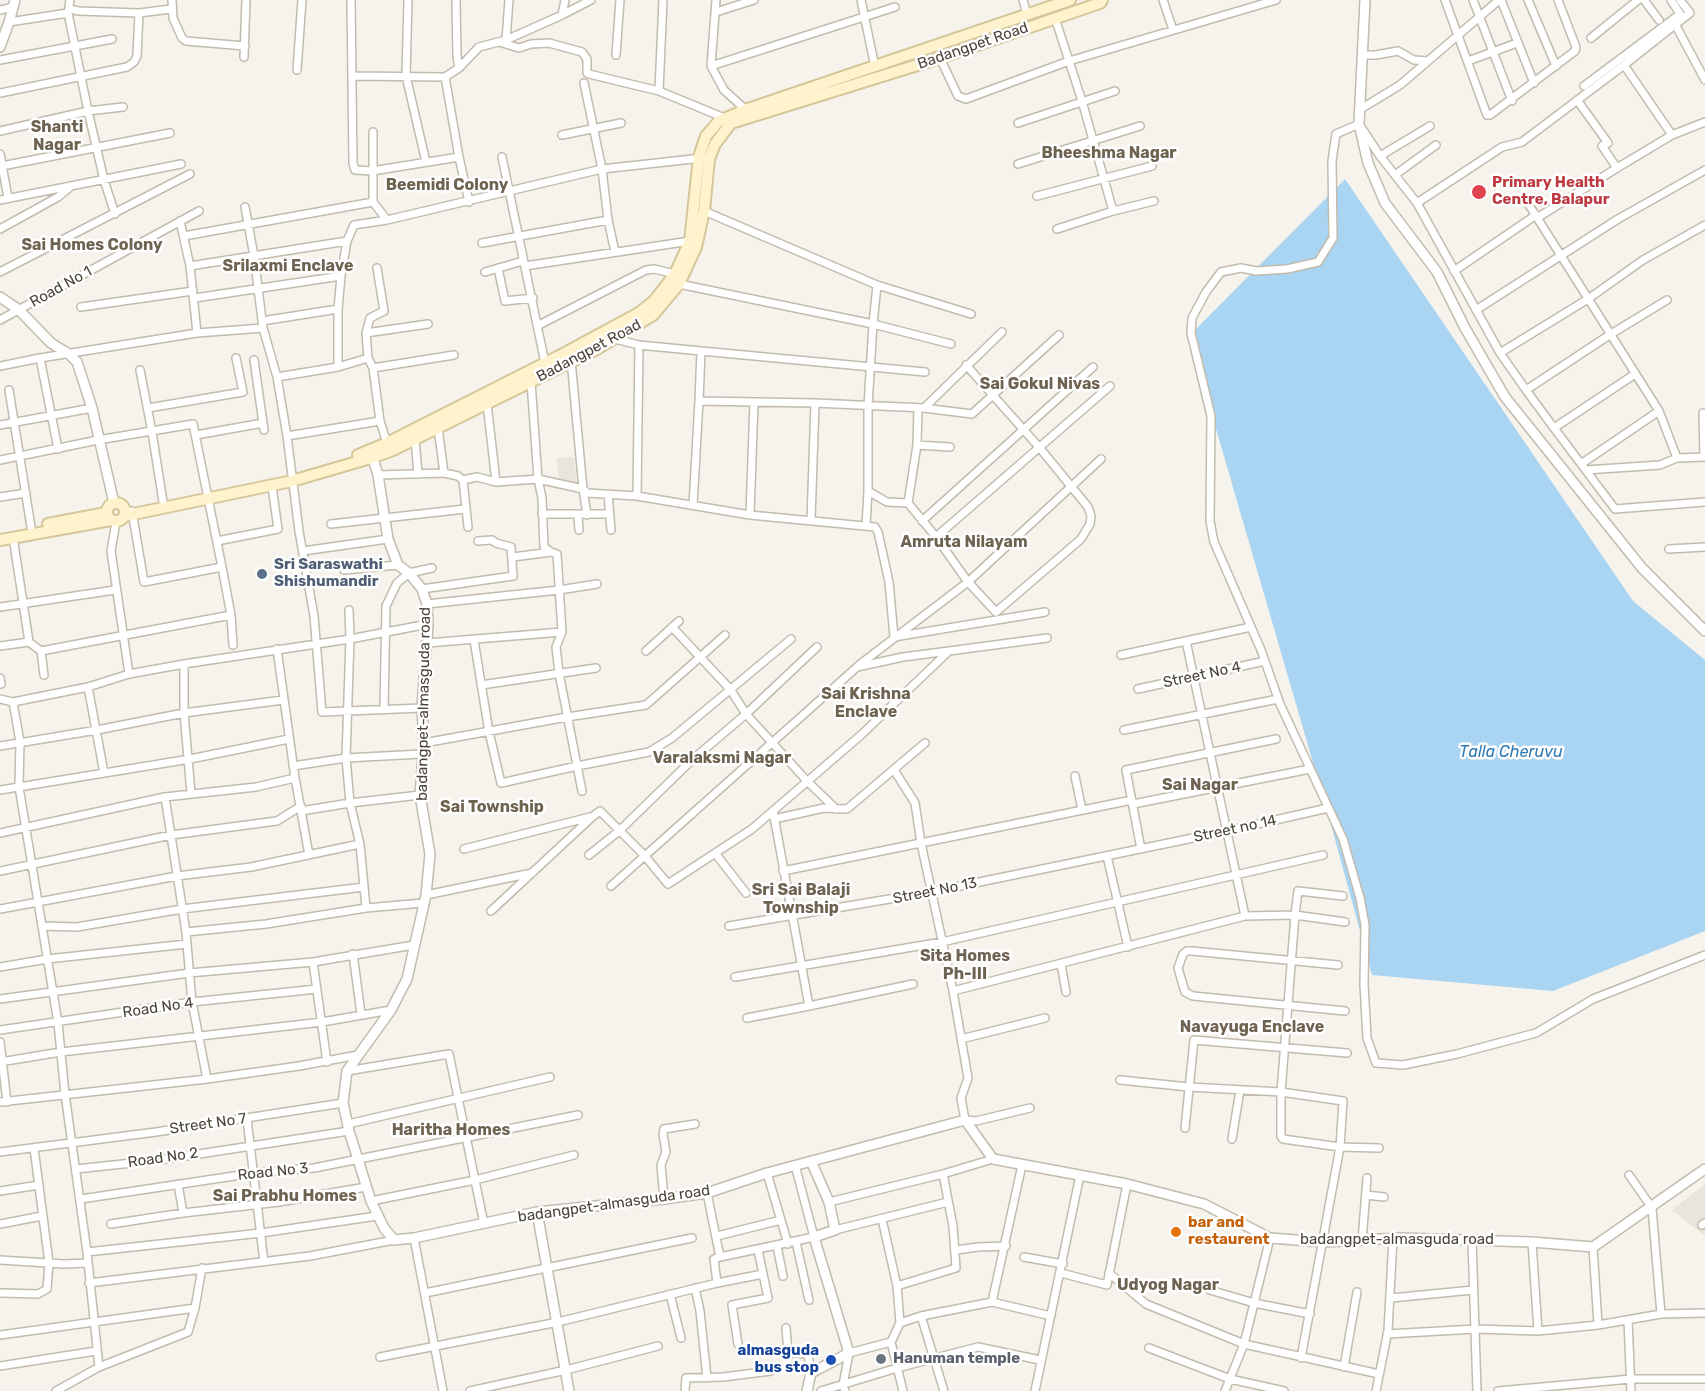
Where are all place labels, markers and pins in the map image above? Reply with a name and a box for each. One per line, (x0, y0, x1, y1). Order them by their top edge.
place label: Primary Health Centre, Balapur (1492, 174, 1609, 209)
marker: Primary Health Centre, Balapur (1470, 183, 1488, 201)
place label: Sri Saraswathi Shishumandir (274, 556, 383, 591)
marker: Sri Saraswathi Shishumandir (255, 567, 269, 581)
place label: bar and restaurent (1188, 1214, 1270, 1249)
marker: bar and restaurent (1169, 1225, 1183, 1239)
place label: almasguda bus stop (738, 1342, 819, 1377)
place label: Hanuman temple (893, 1350, 1020, 1368)
marker: Hanuman temple (874, 1352, 888, 1366)
marker: almasguda bus stop (824, 1353, 838, 1367)

